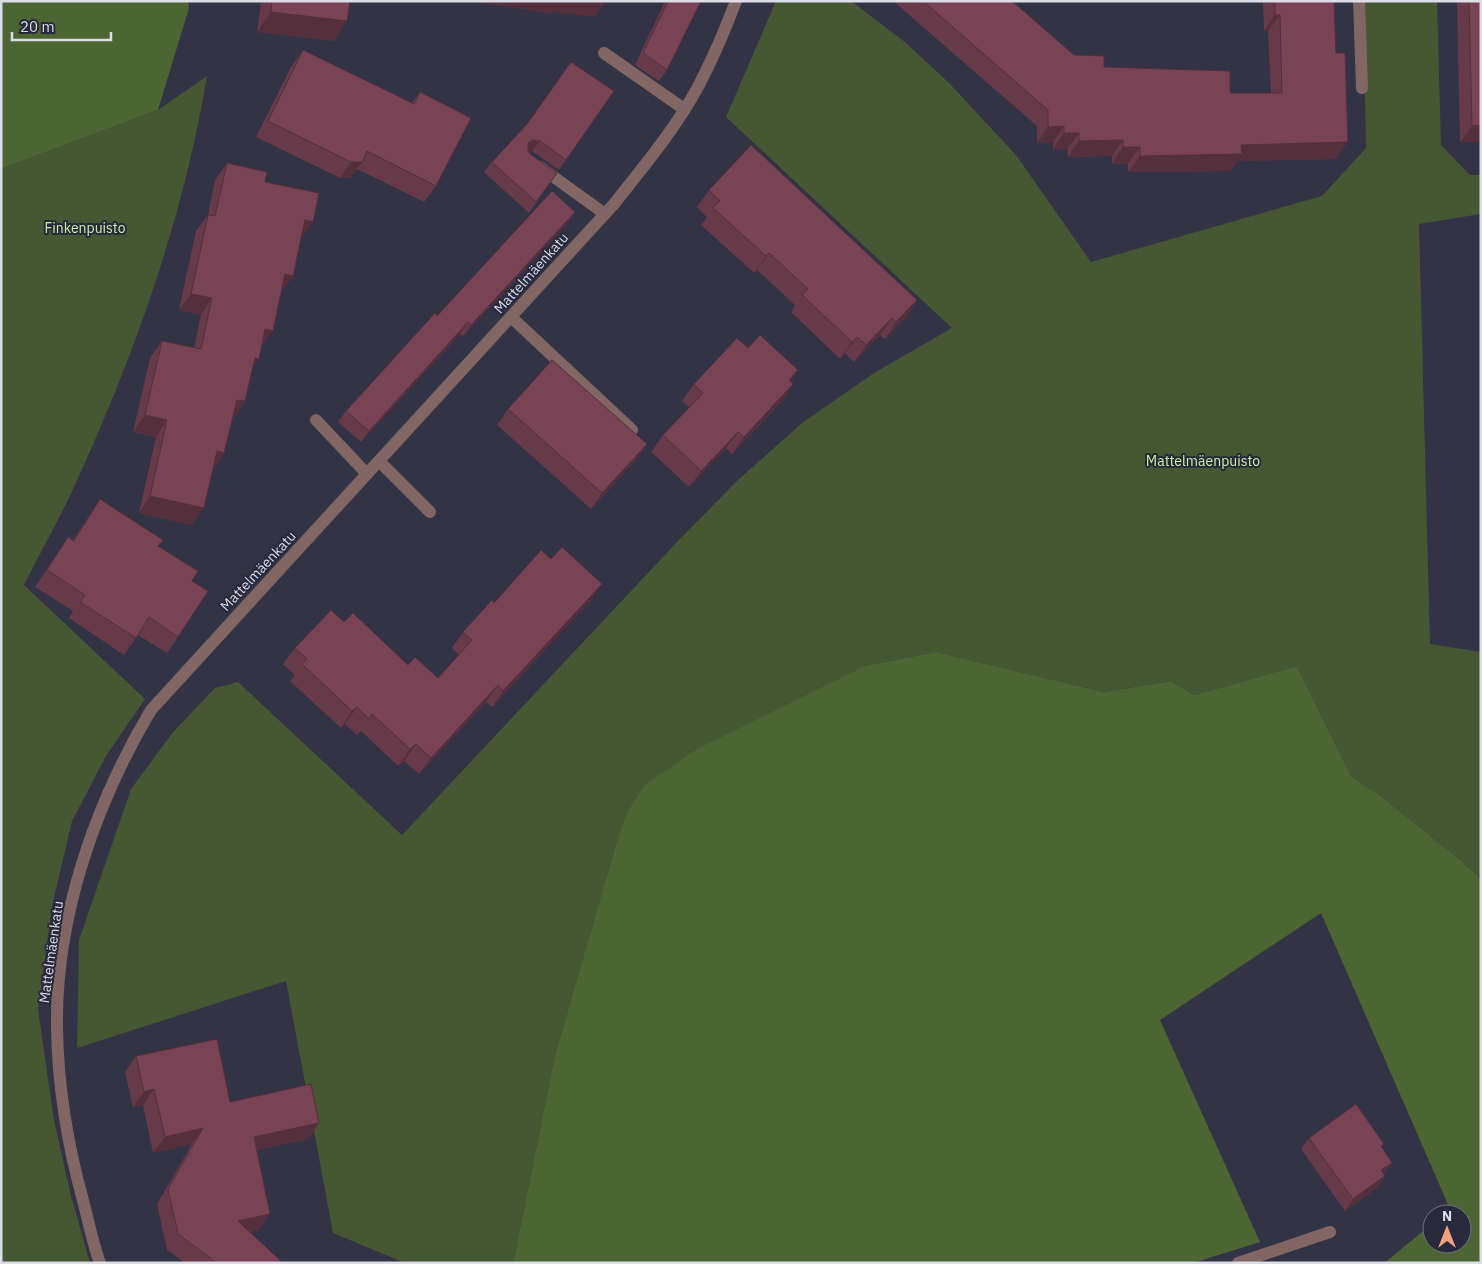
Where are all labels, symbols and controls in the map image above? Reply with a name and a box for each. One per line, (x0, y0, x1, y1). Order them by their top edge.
scale bar (12, 10, 111, 42)
text: 20 m (20, 17, 55, 36)
park label: Finkenpuisto (44, 219, 126, 237)
street label: Mattelmäenkatu (490, 229, 572, 317)
park label: Mattelmäenpuisto (1146, 452, 1260, 470)
street label: Mattelmäenkatu (216, 527, 300, 615)
street label: Mattelmäenkatu (35, 900, 67, 1004)
north arrow (1422, 1204, 1472, 1254)
text: N (1442, 1207, 1452, 1225)

